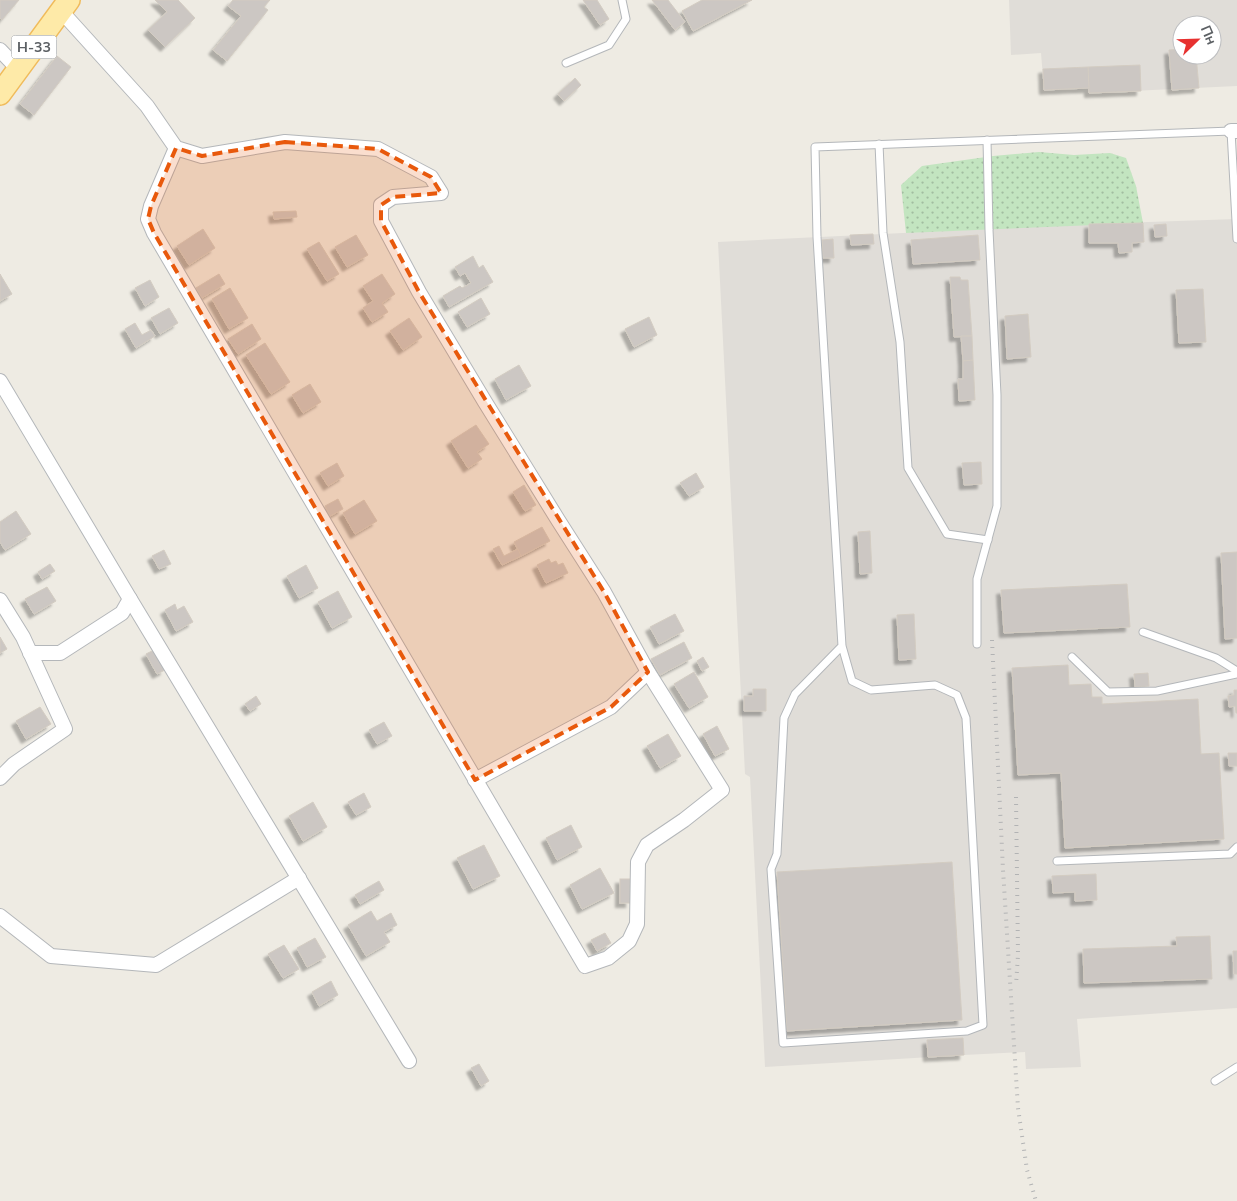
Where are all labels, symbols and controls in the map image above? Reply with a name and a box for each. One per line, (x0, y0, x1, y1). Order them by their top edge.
north arrow (1172, 15, 1222, 65)
text: Пн (1197, 22, 1221, 47)
road number: Н-33 (12, 36, 56, 58)

